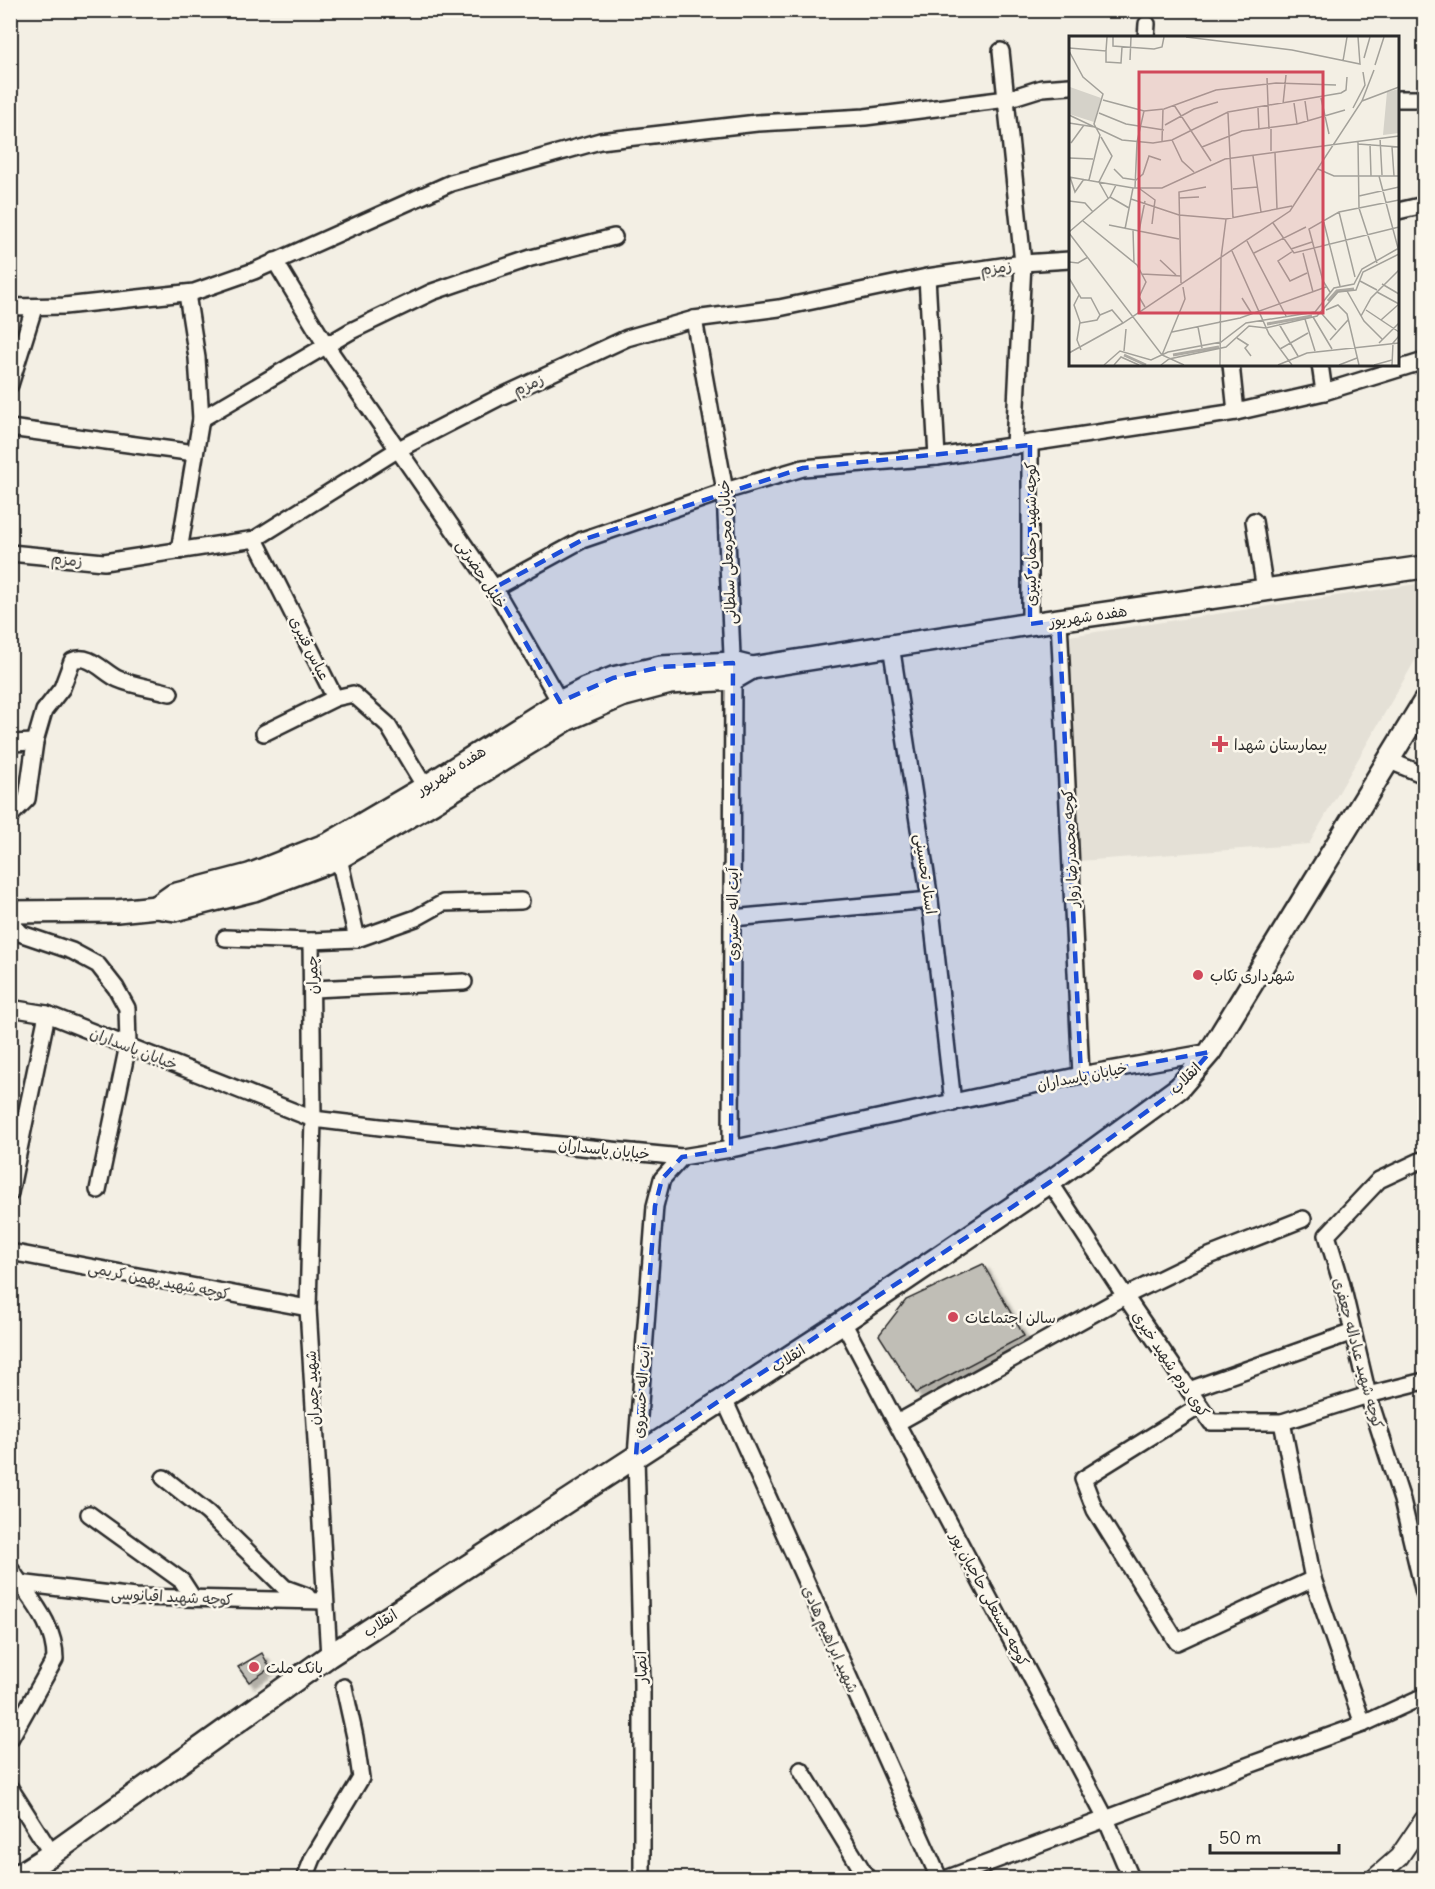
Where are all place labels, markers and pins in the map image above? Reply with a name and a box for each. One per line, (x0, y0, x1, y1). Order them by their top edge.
marker: بیمارستان شهدا (1211, 735, 1229, 753)
place label: بیمارستان شهدا (1234, 735, 1327, 754)
place label: شهرداری تکاب (1210, 966, 1295, 985)
marker: شهرداری تکاب (1191, 968, 1205, 982)
place label: سالن اجتماعات (965, 1308, 1056, 1327)
marker: سالن اجتماعات (946, 1310, 960, 1324)
place label: بانک ملت (266, 1658, 323, 1677)
marker: بانک ملت (247, 1660, 261, 1674)

